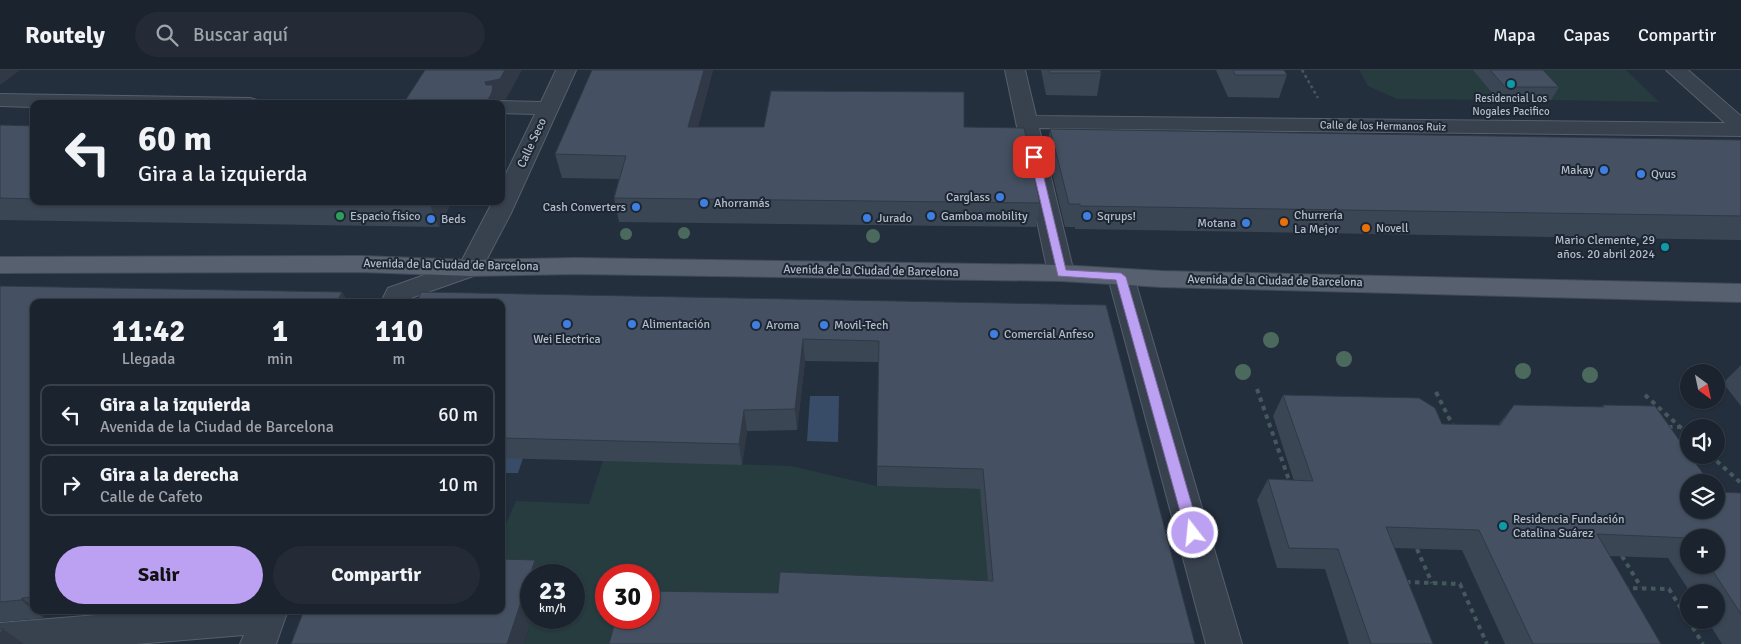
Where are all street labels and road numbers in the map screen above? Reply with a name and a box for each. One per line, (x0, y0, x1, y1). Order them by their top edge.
street label: Calle Seco (514, 116, 550, 170)
street label: Calle de los Hermanos Ruiz (1320, 118, 1447, 134)
street label: Avenida de la Ciudad de Barcelona (363, 256, 539, 274)
street label: Avenida de la Ciudad de Barcelona (783, 262, 959, 280)
street label: Avenida de la Ciudad de Barcelona (1187, 272, 1363, 290)

